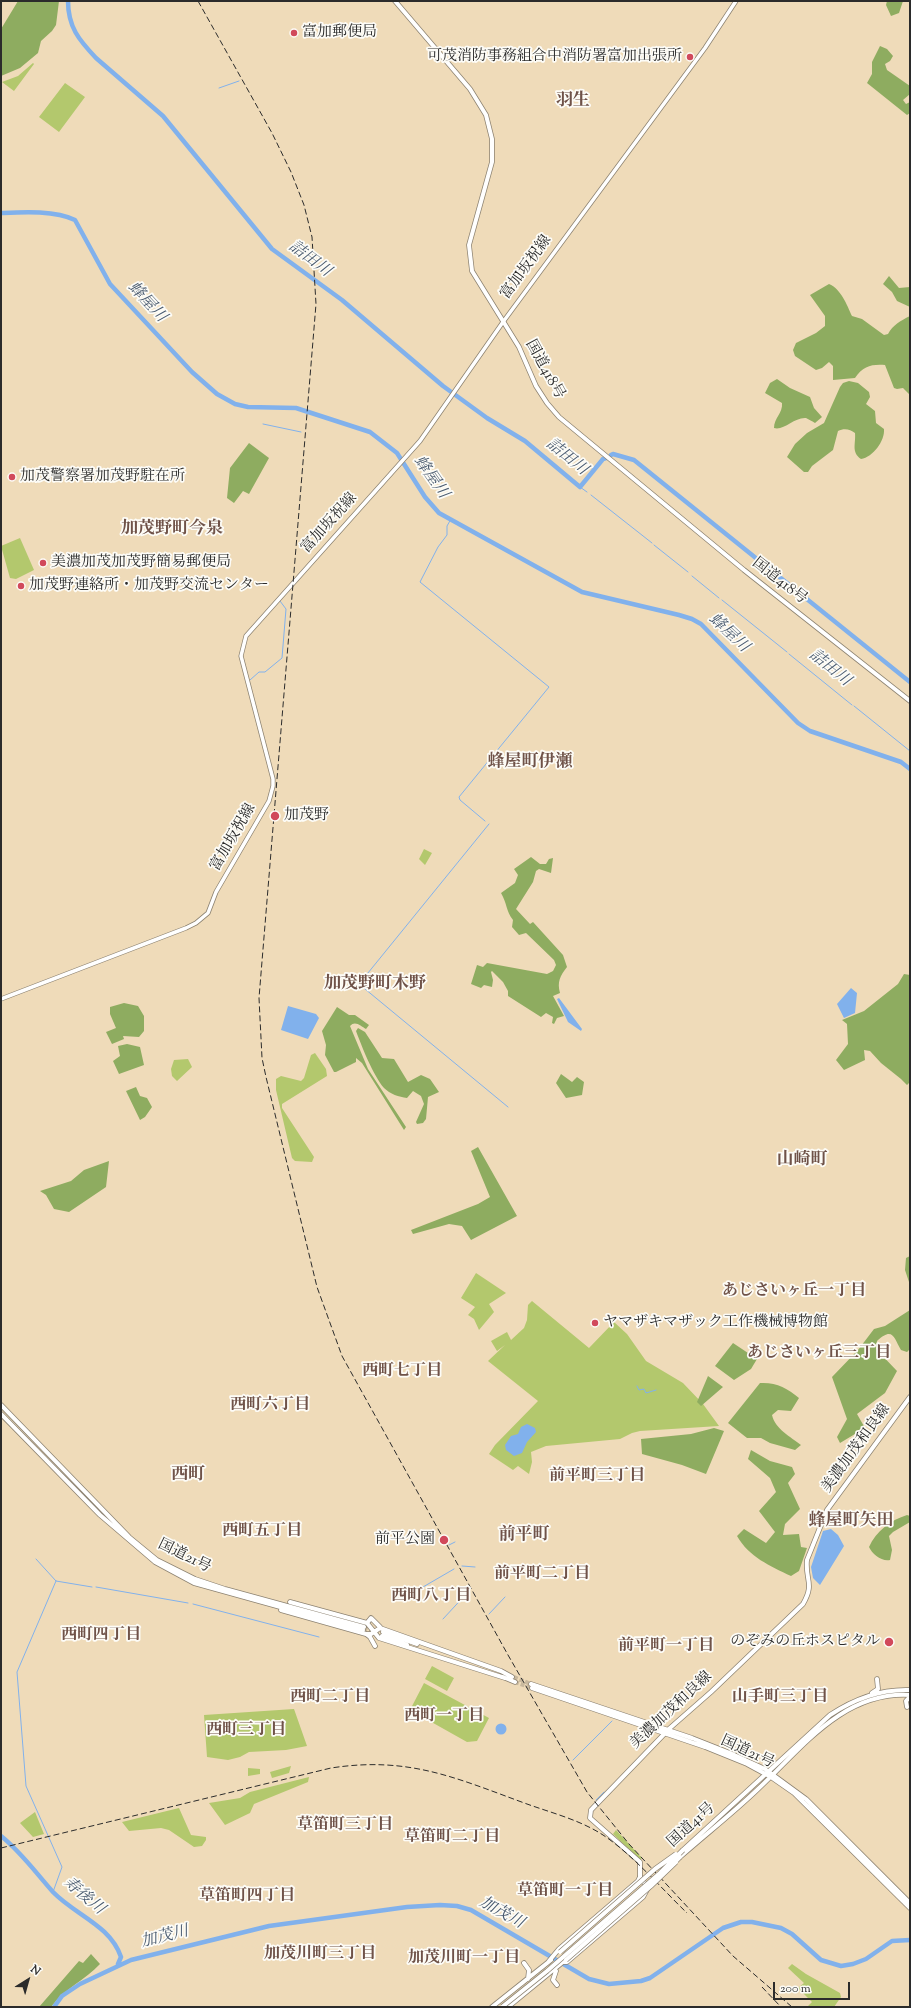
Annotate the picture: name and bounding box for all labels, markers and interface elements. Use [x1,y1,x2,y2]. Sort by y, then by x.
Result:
place label: 富加郵便局 [302,24,377,42]
marker: 富加郵便局 [289,28,299,38]
place label: 可茂消防事務組合中消防署富加出張所 [427,48,682,66]
marker: 可茂消防事務組合中消防署富加出張所 [685,52,695,62]
district label: 羽生 [556,92,590,112]
street label: 富加坂祝線 [498,232,556,304]
water label: 詰田川 [284,238,334,282]
water label: 蜂屋川 [123,279,169,327]
street label: 国道418号 [520,337,568,403]
water label: 詰田川 [541,435,591,481]
water label: 蜂屋川 [408,453,452,503]
place label: 加茂警察署加茂野駐在所 [20,468,185,486]
marker: 加茂警察署加茂野駐在所 [7,472,17,482]
street label: 富加坂祝線 [298,490,362,558]
district label: 加茂野町今泉 [121,520,223,540]
place label: 美濃加茂加茂野簡易郵便局 [51,554,231,572]
street label: 国道418号 [748,555,810,609]
marker: 美濃加茂加茂野簡易郵便局 [38,558,48,568]
place label: 加茂野連絡所・加茂野交流センター [29,577,269,595]
marker: 加茂野連絡所・加茂野交流センター [16,581,26,591]
water label: 蜂屋川 [704,611,752,657]
water label: 詰田川 [804,646,854,692]
district label: 蜂屋町伊瀬 [488,753,572,773]
street label: 富加坂祝線 [207,801,261,875]
place label: 加茂野 [284,807,329,825]
marker: 加茂野 [269,810,281,822]
district label: 加茂野町木野 [324,975,426,995]
district label: 山崎町 [777,1151,827,1171]
district label: あじさいヶ丘一丁目 [722,1282,866,1302]
place label: ヤマザキマザック工作機械博物館 [603,1314,828,1332]
marker: ヤマザキマザック工作機械博物館 [590,1318,600,1328]
district label: あじさいヶ丘三丁目 [747,1344,891,1364]
district label: 西町七丁目 [362,1362,442,1382]
district label: 西町六丁目 [230,1396,310,1416]
street label: 美濃加茂和良線 [819,1401,895,1497]
district label: 西町 [171,1466,205,1486]
district label: 前平町三丁目 [549,1467,645,1487]
district label: 蜂屋町矢田 [809,1512,893,1532]
district label: 西町五丁目 [222,1522,302,1542]
district label: 前平町 [499,1526,549,1546]
place label: 前平公園 [375,1531,435,1549]
marker: 前平公園 [438,1534,450,1546]
street label: 国道21号 [154,1536,214,1578]
district label: 前平町二丁目 [494,1565,590,1585]
district label: 西町八丁目 [391,1587,471,1607]
district label: 西町四丁目 [61,1626,141,1646]
place label: のぞみの丘ホスピタル [730,1633,880,1651]
marker: のぞみの丘ホスピタル [883,1636,895,1648]
district label: 前平町一丁目 [618,1637,714,1657]
street label: 美濃加茂和良線 [627,1669,717,1753]
district label: 西町二丁目 [290,1688,370,1708]
district label: 山手町三丁目 [732,1688,828,1708]
district label: 西町一丁目 [404,1707,484,1727]
district label: 西町三丁目 [206,1721,286,1741]
street label: 国道21号 [717,1733,777,1773]
street label: 国道41号 [665,1800,719,1852]
district label: 草笛町三丁目 [297,1816,393,1836]
district label: 草笛町二丁目 [404,1828,500,1848]
water label: 寿後川 [58,1874,108,1920]
district label: 草笛町一丁目 [517,1882,613,1902]
district label: 草笛町四丁目 [199,1887,295,1907]
water label: 加茂川 [475,1894,527,1934]
water label: 加茂川 [139,1923,191,1953]
district label: 加茂川町三丁目 [264,1945,376,1965]
district label: 加茂川町一丁目 [408,1949,520,1969]
north arrow [8,1960,48,2000]
text: N [27,1961,44,1979]
scale bar [775,1974,852,2000]
text: 200 m [780,1980,811,1998]

